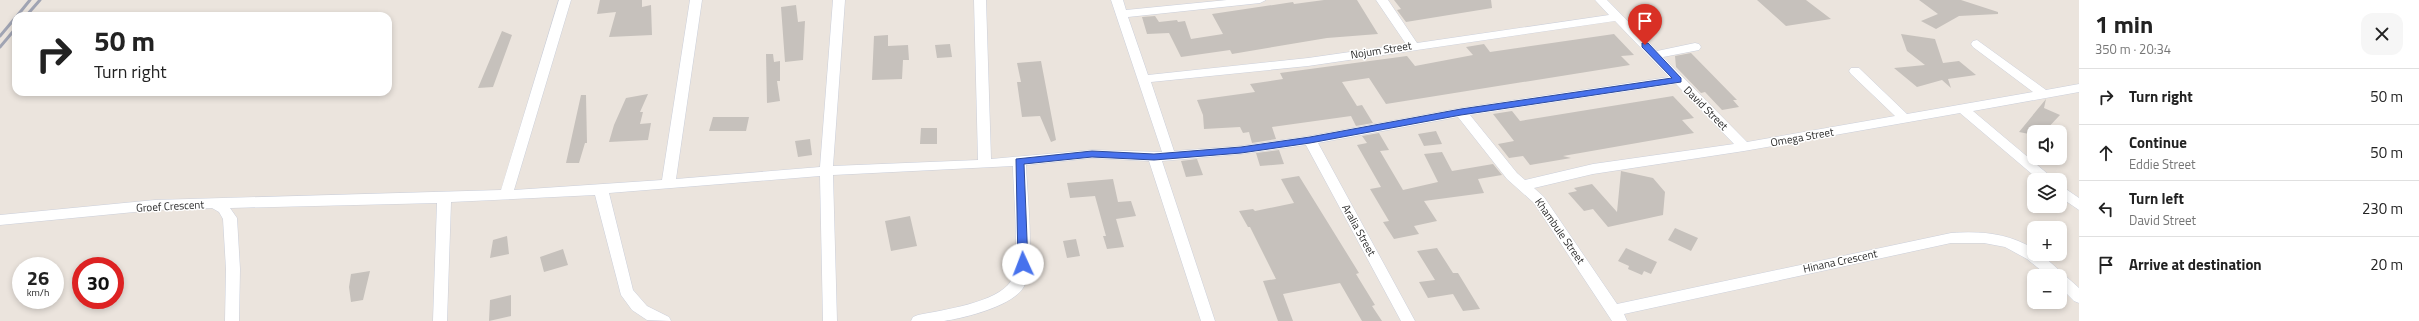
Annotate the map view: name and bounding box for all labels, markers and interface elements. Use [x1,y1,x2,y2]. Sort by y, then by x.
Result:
pin [1628,4,1662,45]
text: 1 min [2095,6,2153,42]
icon: arrive [1634,10,1656,32]
button: close [2361,13,2403,55]
text: 50 m [94,19,155,62]
icon: right [28,28,80,80]
street label: Nojum Street [1349,37,1413,63]
text: 350 m · 20:34 [2095,39,2171,59]
text: Turn right [94,58,167,85]
street label: David Street [1680,82,1732,134]
text: Turn right [2129,85,2193,108]
text: 50 m [2370,85,2403,108]
icon: right [2095,86,2117,108]
street label: Omega Street [1769,124,1835,150]
map controls [2027,125,2067,309]
button: sound [2027,125,2067,165]
text: Continue [2129,131,2187,154]
text: 50 m [2370,141,2403,164]
icon: ahead [2095,142,2117,164]
text: Eddie Street [2129,154,2196,174]
button: layers [2027,173,2067,213]
text: Turn left [2129,187,2184,210]
street label: Khambule Street [1531,195,1589,267]
street label: Groef Crescent [136,196,205,216]
text: 230 m [2362,197,2403,220]
icon: left [2095,198,2117,220]
street label: Aralia Street [1338,201,1380,259]
text: David Street [2129,210,2196,230]
button: + [2027,221,2067,261]
position arrow [1002,243,1044,285]
street label: Hinana Crescent [1801,245,1879,277]
text: Arrive at destination [2129,253,2262,276]
text: 20 m [2370,253,2403,276]
icon: arrive [2095,254,2117,276]
speed limit sign: 30 [72,257,124,309]
text: 26 [27,262,49,293]
button: − [2027,269,2067,309]
text: km/h [27,285,49,300]

